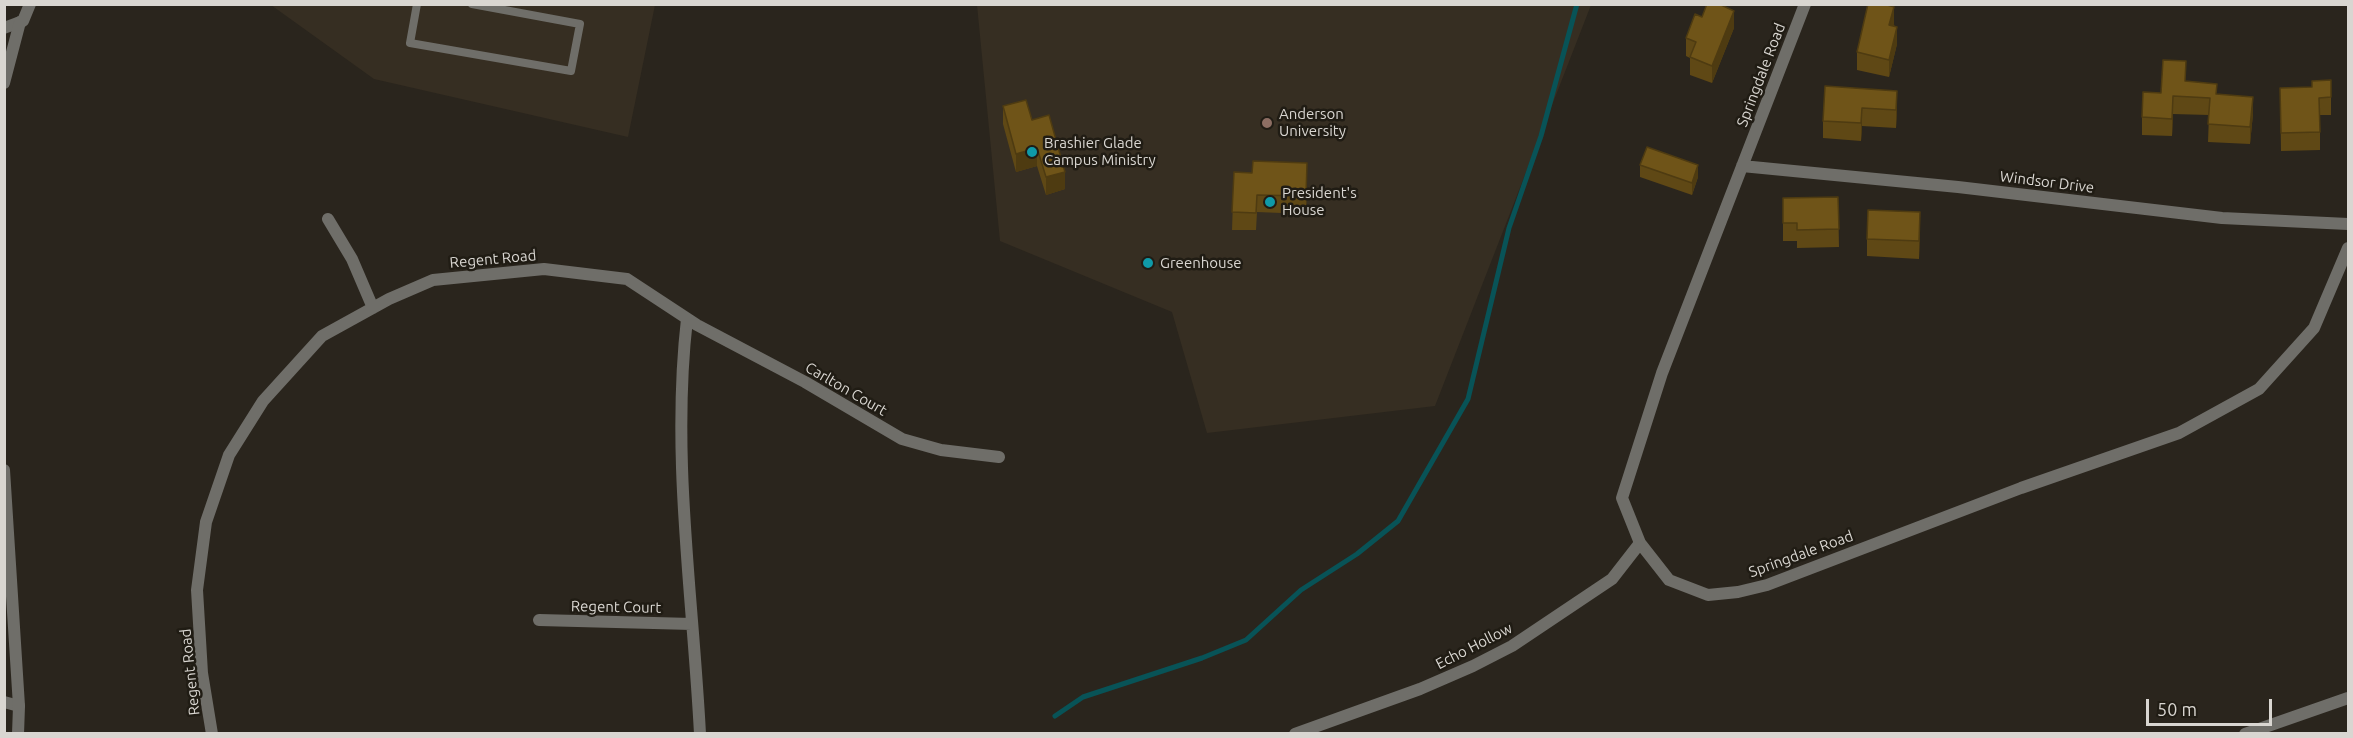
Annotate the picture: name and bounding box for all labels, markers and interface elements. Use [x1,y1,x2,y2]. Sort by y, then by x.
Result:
street label: Springdale Road [1733,20,1789,130]
place label: Anderson University [1279,105,1346,140]
marker: Anderson University [1260,116,1274,130]
place label: Brashier Glade Campus Ministry [1044,134,1156,169]
marker: Brashier Glade Campus Ministry [1025,145,1039,159]
street label: Windsor Drive [1999,167,2095,197]
place label: President's House [1282,184,1357,219]
marker: President's House [1263,195,1277,209]
street label: Regent Road [449,246,537,272]
place label: Greenhouse [1160,254,1241,272]
marker: Greenhouse [1141,256,1155,270]
street label: Carlton Court [802,358,890,420]
street label: Springdale Road [1746,527,1856,581]
street label: Regent Court [571,597,661,617]
street label: Echo Hollow [1433,619,1515,673]
street label: Regent Road [177,628,203,716]
scale bar [2149,687,2275,725]
text: 50 m [2157,699,2197,719]

